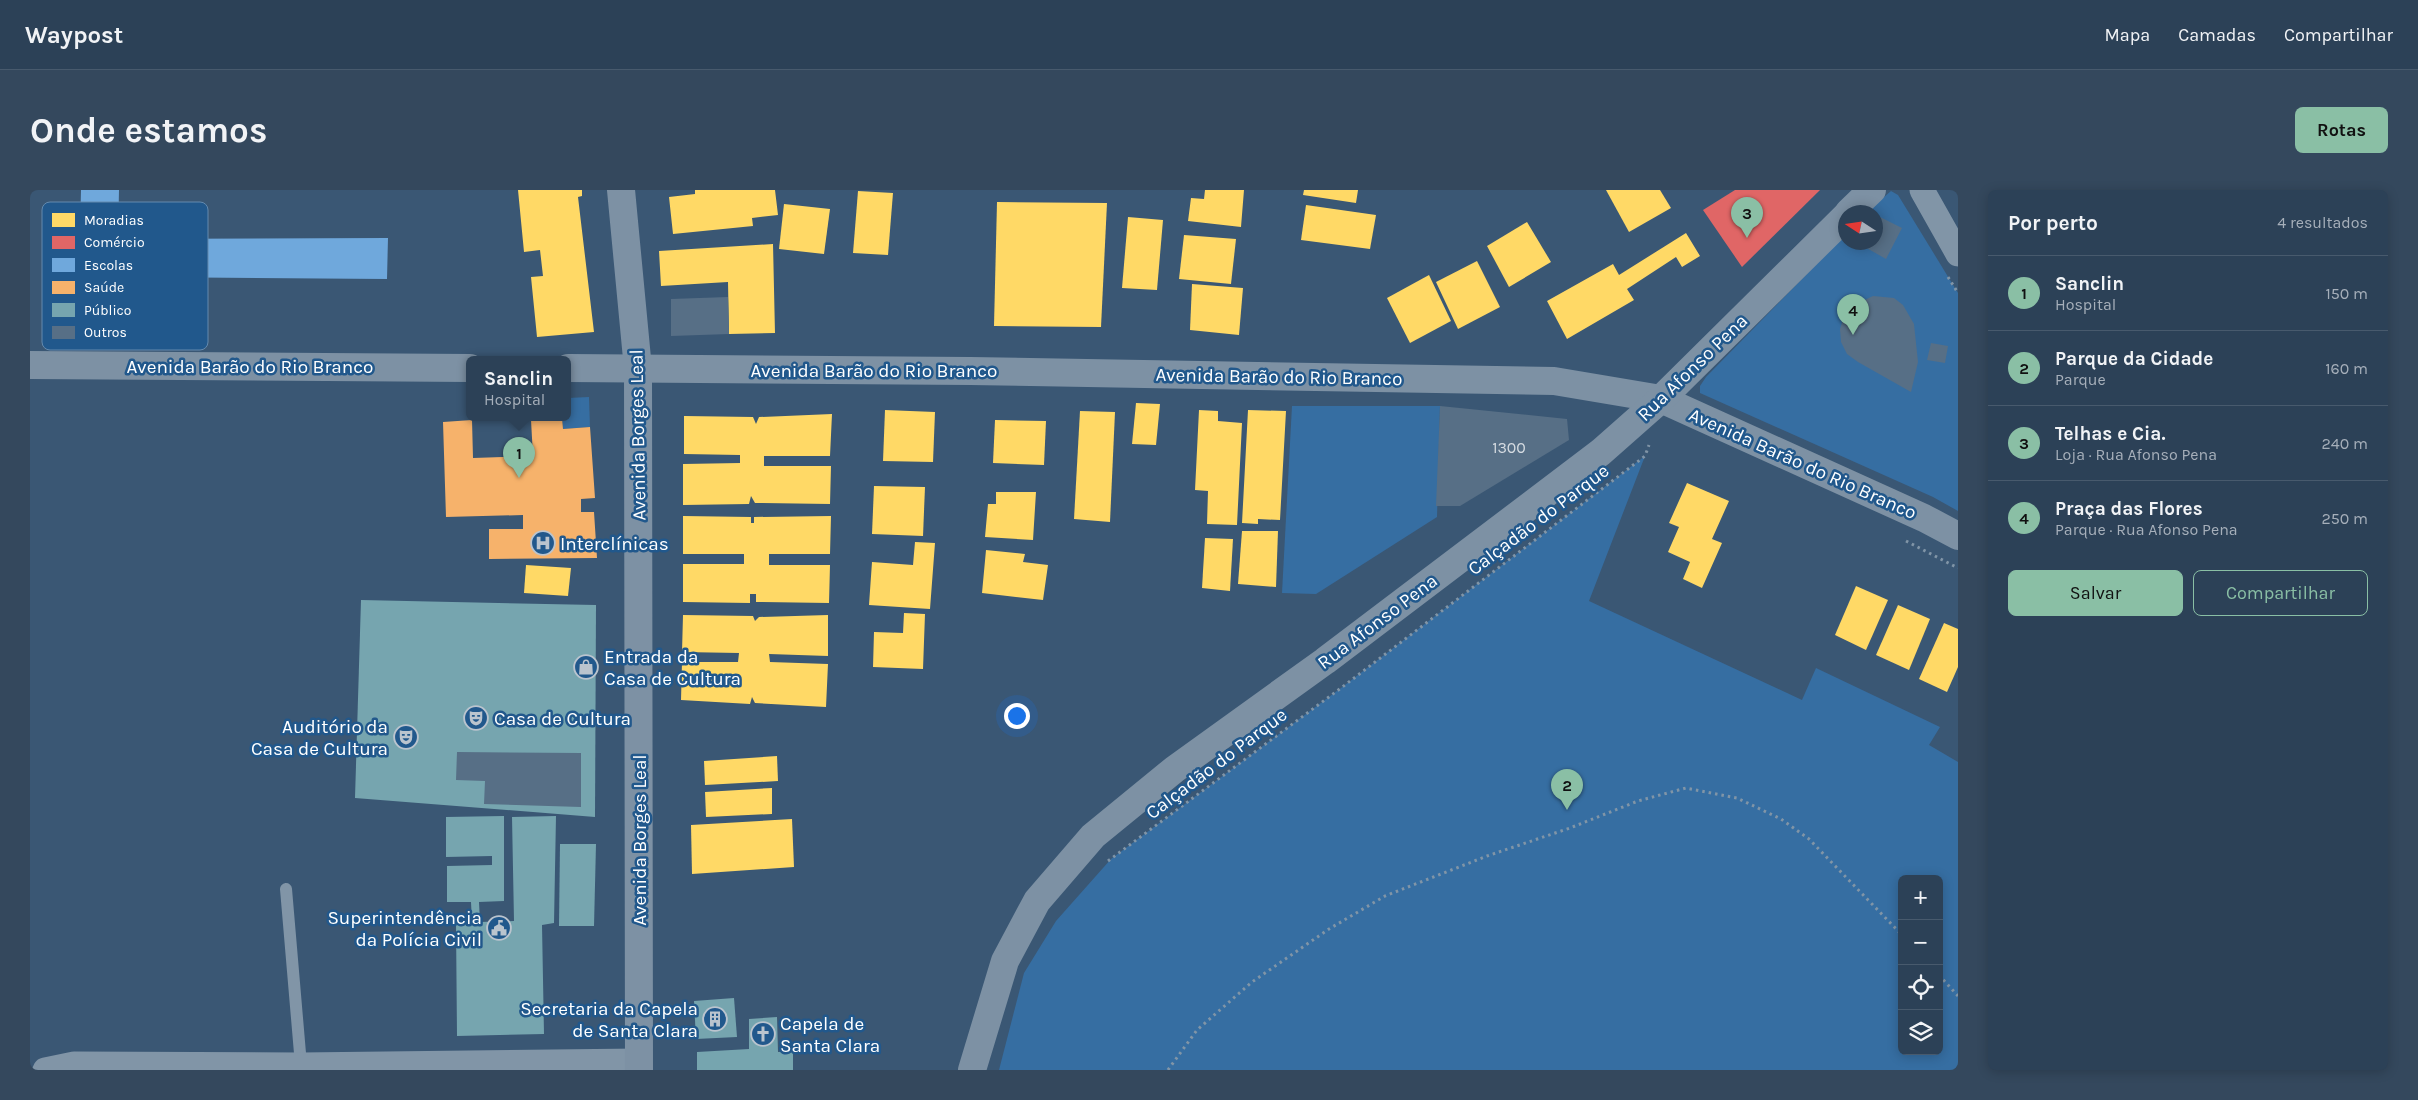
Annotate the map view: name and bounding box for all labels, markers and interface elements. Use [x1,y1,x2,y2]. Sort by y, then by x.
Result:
text: Waypost [25,21,123,49]
text: Mapa [2105,24,2150,46]
text: Camadas [2178,24,2256,46]
text: Compartilhar [2284,24,2393,46]
button: Rotas [2295,107,2388,153]
text: Onde estamos [30,110,267,151]
pin: 3 [1731,197,1763,238]
legend [42,202,208,350]
north arrow [1838,205,1883,250]
text: Por perto [2008,211,2098,235]
text: Moradias [84,212,144,229]
text: 4 resultados [2277,213,2368,232]
text: Comércio [84,234,145,251]
text: Escolas [84,257,133,274]
text: Sanclin [2055,273,2124,295]
text: Saúde [84,279,124,296]
text: 1 [2021,284,2027,303]
text: 150 m [2325,284,2368,303]
pin: 4 [1837,294,1869,335]
text: Hospital [2055,295,2116,314]
text: Público [84,302,132,319]
street label: Rua Afonso Pena [1633,310,1752,426]
text: Outros [84,324,127,341]
text: Parque da Cidade [2055,348,2213,370]
street label: Avenida Borges Leal [626,349,650,521]
street label: Avenida Barão do Rio Branco [127,356,373,378]
popup [466,356,571,421]
text: 2 [2019,359,2029,378]
text: 160 m [2325,359,2368,378]
street label: Avenida Barão do Rio Branco [751,360,997,382]
street label: Avenida Barão do Rio Branco [1155,364,1403,390]
text: Sanclin [484,368,553,390]
text: Parque [2055,370,2106,389]
text: Hospital [484,390,545,409]
street label: Avenida Barão do Rio Branco [1685,404,1920,524]
text: Telhas e Cia. [2055,423,2166,445]
text: 3 [2019,434,2029,453]
text: 240 m [2322,434,2368,453]
pin: 1 [503,437,535,478]
house number: 1300 [1492,438,1526,457]
text: Loja · Rua Afonso Pena [2055,445,2217,464]
street label: Calçadão do Parque [1464,460,1613,580]
text: Praça das Flores [2055,498,2203,520]
text: 4 [2019,509,2029,528]
text: 250 m [2321,509,2368,528]
text: Parque · Rua Afonso Pena [2055,520,2238,539]
hospital icon: Interclínicas [530,530,556,556]
place label: Interclínicas [560,533,669,555]
street label: Rua Afonso Pena [1313,570,1442,674]
button: Salvar [2008,570,2183,616]
button: Compartilhar [2193,570,2368,616]
place label: Entrada da Casa de Cultura [604,646,741,690]
shop icon: Entrada da Casa de Cultura [573,654,599,680]
your location [1004,703,1030,729]
street label: Calçadão do Parque [1142,704,1291,824]
theatre icon: Casa de Cultura [463,705,489,731]
place label: Casa de Cultura [494,708,631,730]
place label: Auditório da Casa de Cultura [251,716,388,760]
theatre icon: Auditório da Casa de Cultura [393,724,419,750]
street label: Avenida Borges Leal [629,754,651,926]
pin: 2 [1551,769,1583,810]
map controls [1898,875,1943,1055]
button: + [1898,875,1943,920]
place label: Superintendência da Polícia Civil [327,907,482,951]
public building icon: Superintendência da Polícia Civil [486,915,512,941]
button: − [1898,920,1943,965]
button: locate [1898,965,1943,1010]
place label: Secretaria da Capela de Santa Clara [520,998,698,1042]
building icon: Secretaria da Capela de Santa Clara [702,1006,728,1032]
button: layers [1898,1010,1943,1055]
place label: Capela de Santa Clara [780,1013,880,1057]
church icon: Capela de Santa Clara [750,1021,776,1047]

